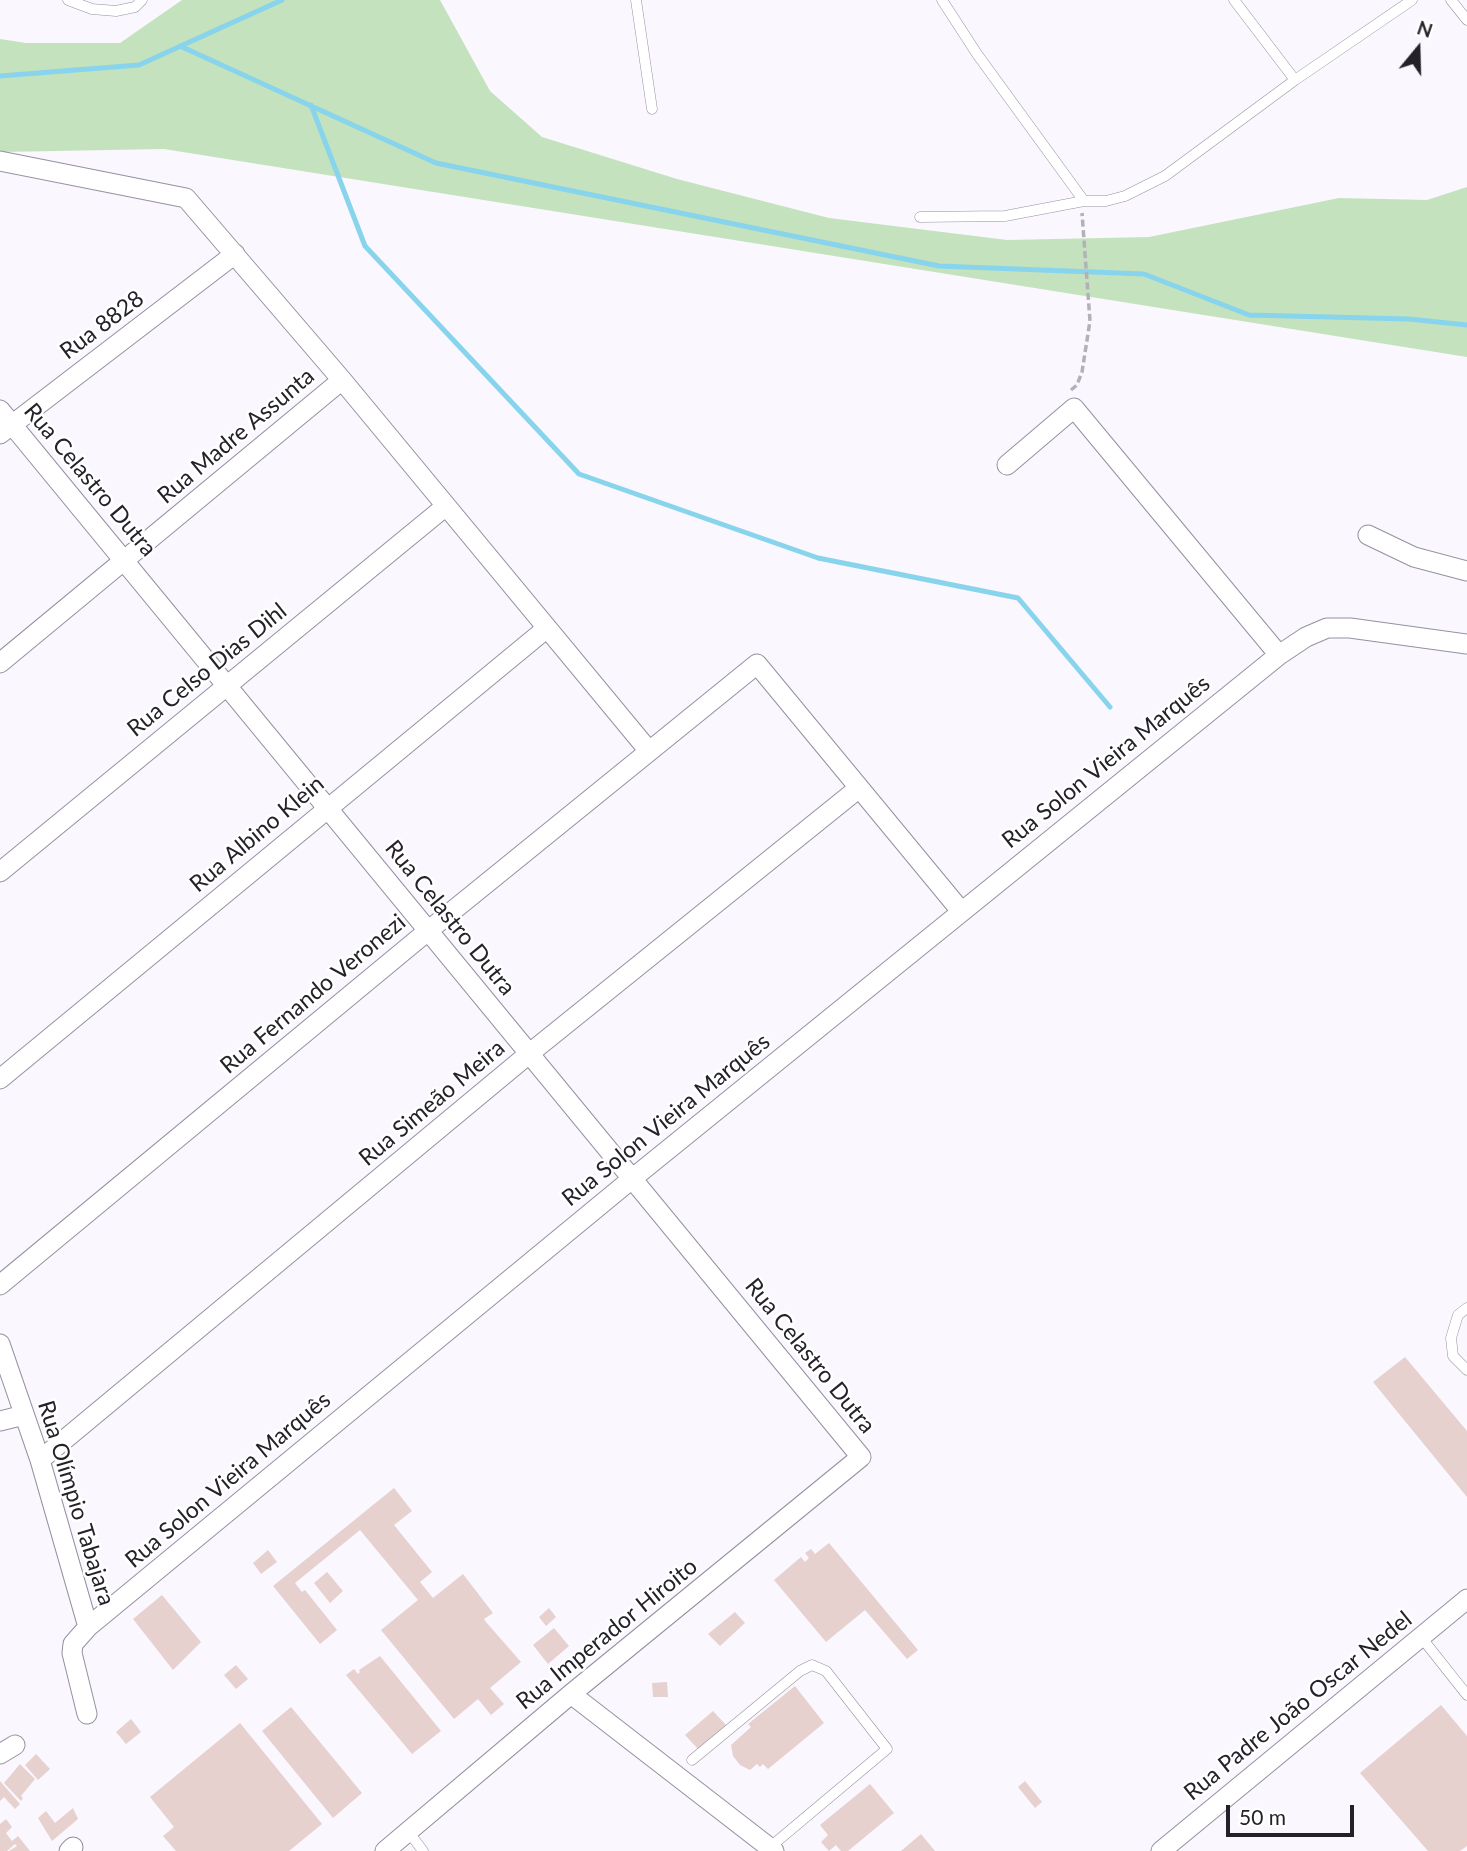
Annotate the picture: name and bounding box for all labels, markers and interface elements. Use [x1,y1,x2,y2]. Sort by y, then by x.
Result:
north arrow [1383,14,1453,84]
text: N [1414,15,1436,42]
street label: Rua 8828 [55,285,149,365]
street label: Rua Madre Assunta [152,362,320,510]
street label: Rua Celastro Dutra [18,398,162,562]
street label: Rua Celso Dias Dihl [122,597,292,743]
street label: Rua Solon Vieira Marquês [997,670,1215,854]
street label: Rua Albino Klein [184,770,330,898]
street label: Rua Celastro Dutra [379,835,521,1001]
street label: Rua Fernando Veronezi [215,908,411,1080]
street label: Rua Solon Vieira Marquês [557,1028,775,1212]
street label: Rua Simeão Meira [354,1034,510,1172]
street label: Rua Celastro Dutra [739,1273,881,1439]
street label: Rua Solon Vieira Marquês [120,1386,336,1574]
street label: Rua Olímpio Tabajara [32,1397,120,1609]
street label: Rua Imperador Hiroito [511,1553,703,1715]
street label: Rua Padre João Oscar Nedel [1179,1606,1417,1806]
scale bar [1229,1792,1357,1836]
text: 50 m [1239,1804,1286,1829]

